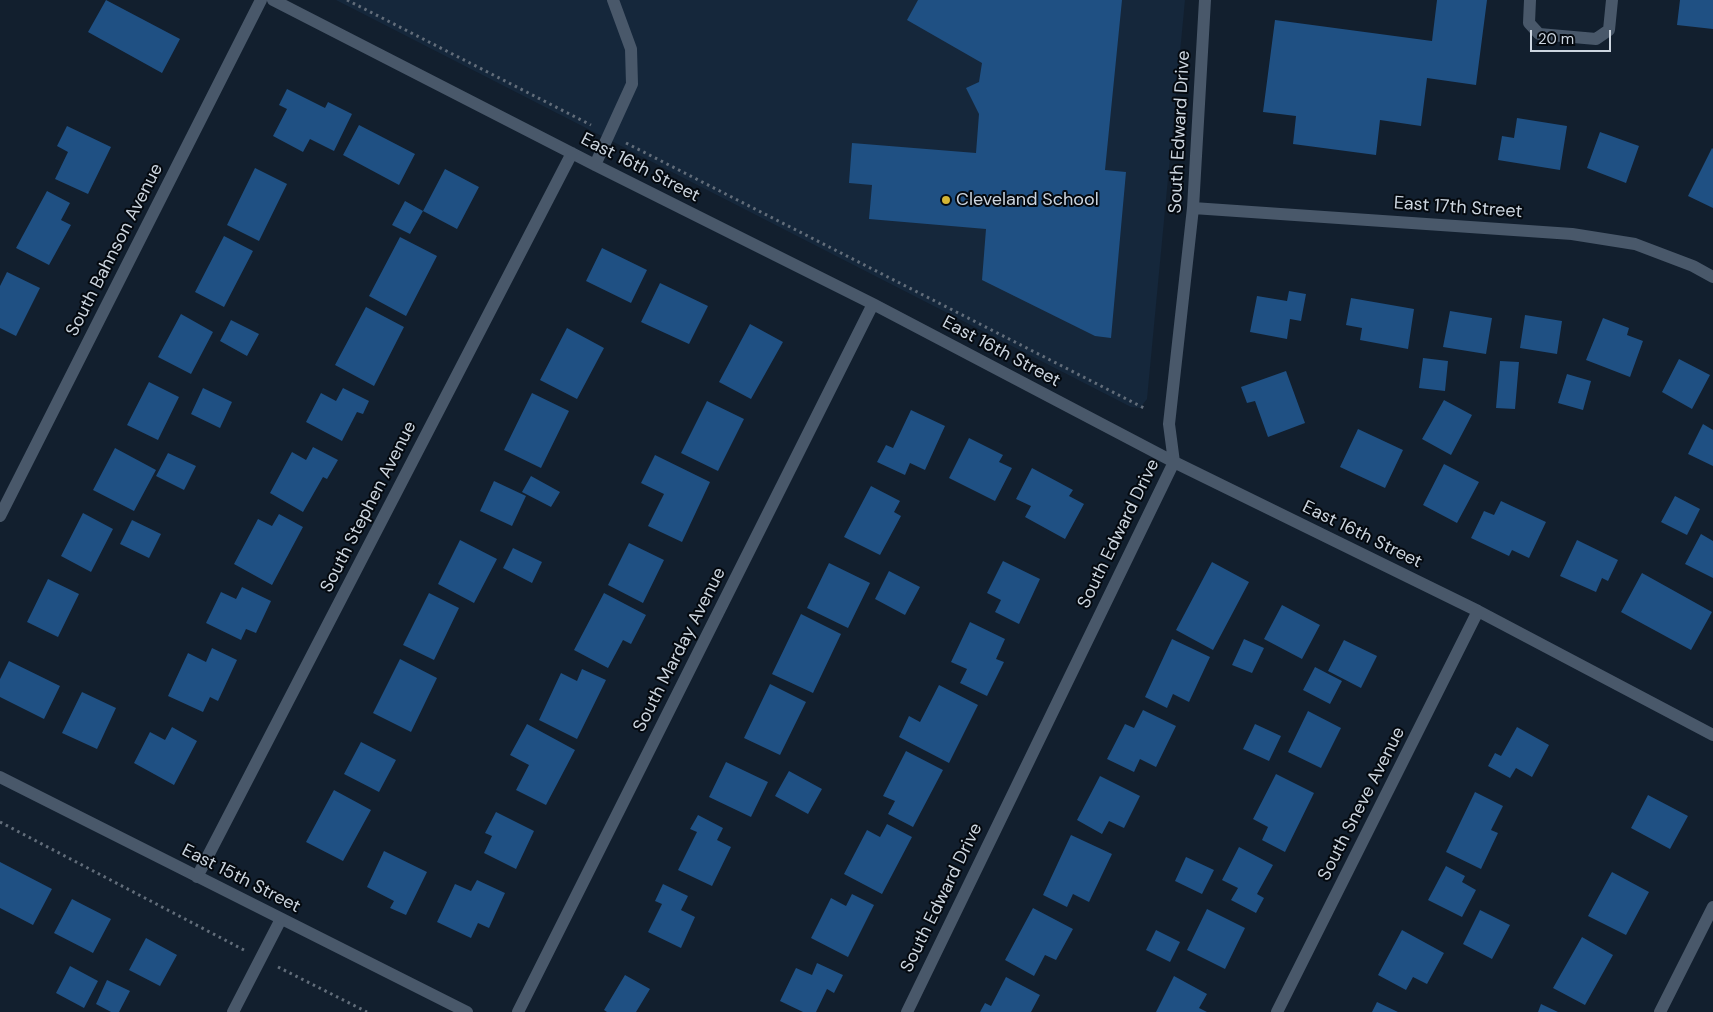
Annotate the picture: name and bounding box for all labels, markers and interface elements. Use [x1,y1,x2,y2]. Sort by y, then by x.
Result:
scale bar [1533,20,1614,52]
text: 20 m [1538,29,1574,49]
street label: South Edward Drive [1165,50,1195,214]
street label: East 16th Street [577,129,703,207]
street label: South Bahnson Avenue [62,160,168,340]
place label: Cleveland School [956,189,1099,211]
street label: East 17th Street [1393,193,1523,223]
marker: Cleveland School [940,194,952,206]
street label: East 16th Street [938,312,1064,392]
street label: South Stephen Avenue [316,418,422,596]
street label: South Edward Drive [1074,456,1164,612]
street label: East 16th Street [1299,497,1425,573]
street label: South Marday Avenue [629,564,731,736]
street label: South Sneve Avenue [1314,724,1410,884]
street label: South Edward Drive [897,820,987,976]
street label: East 15th Street [178,840,304,918]

